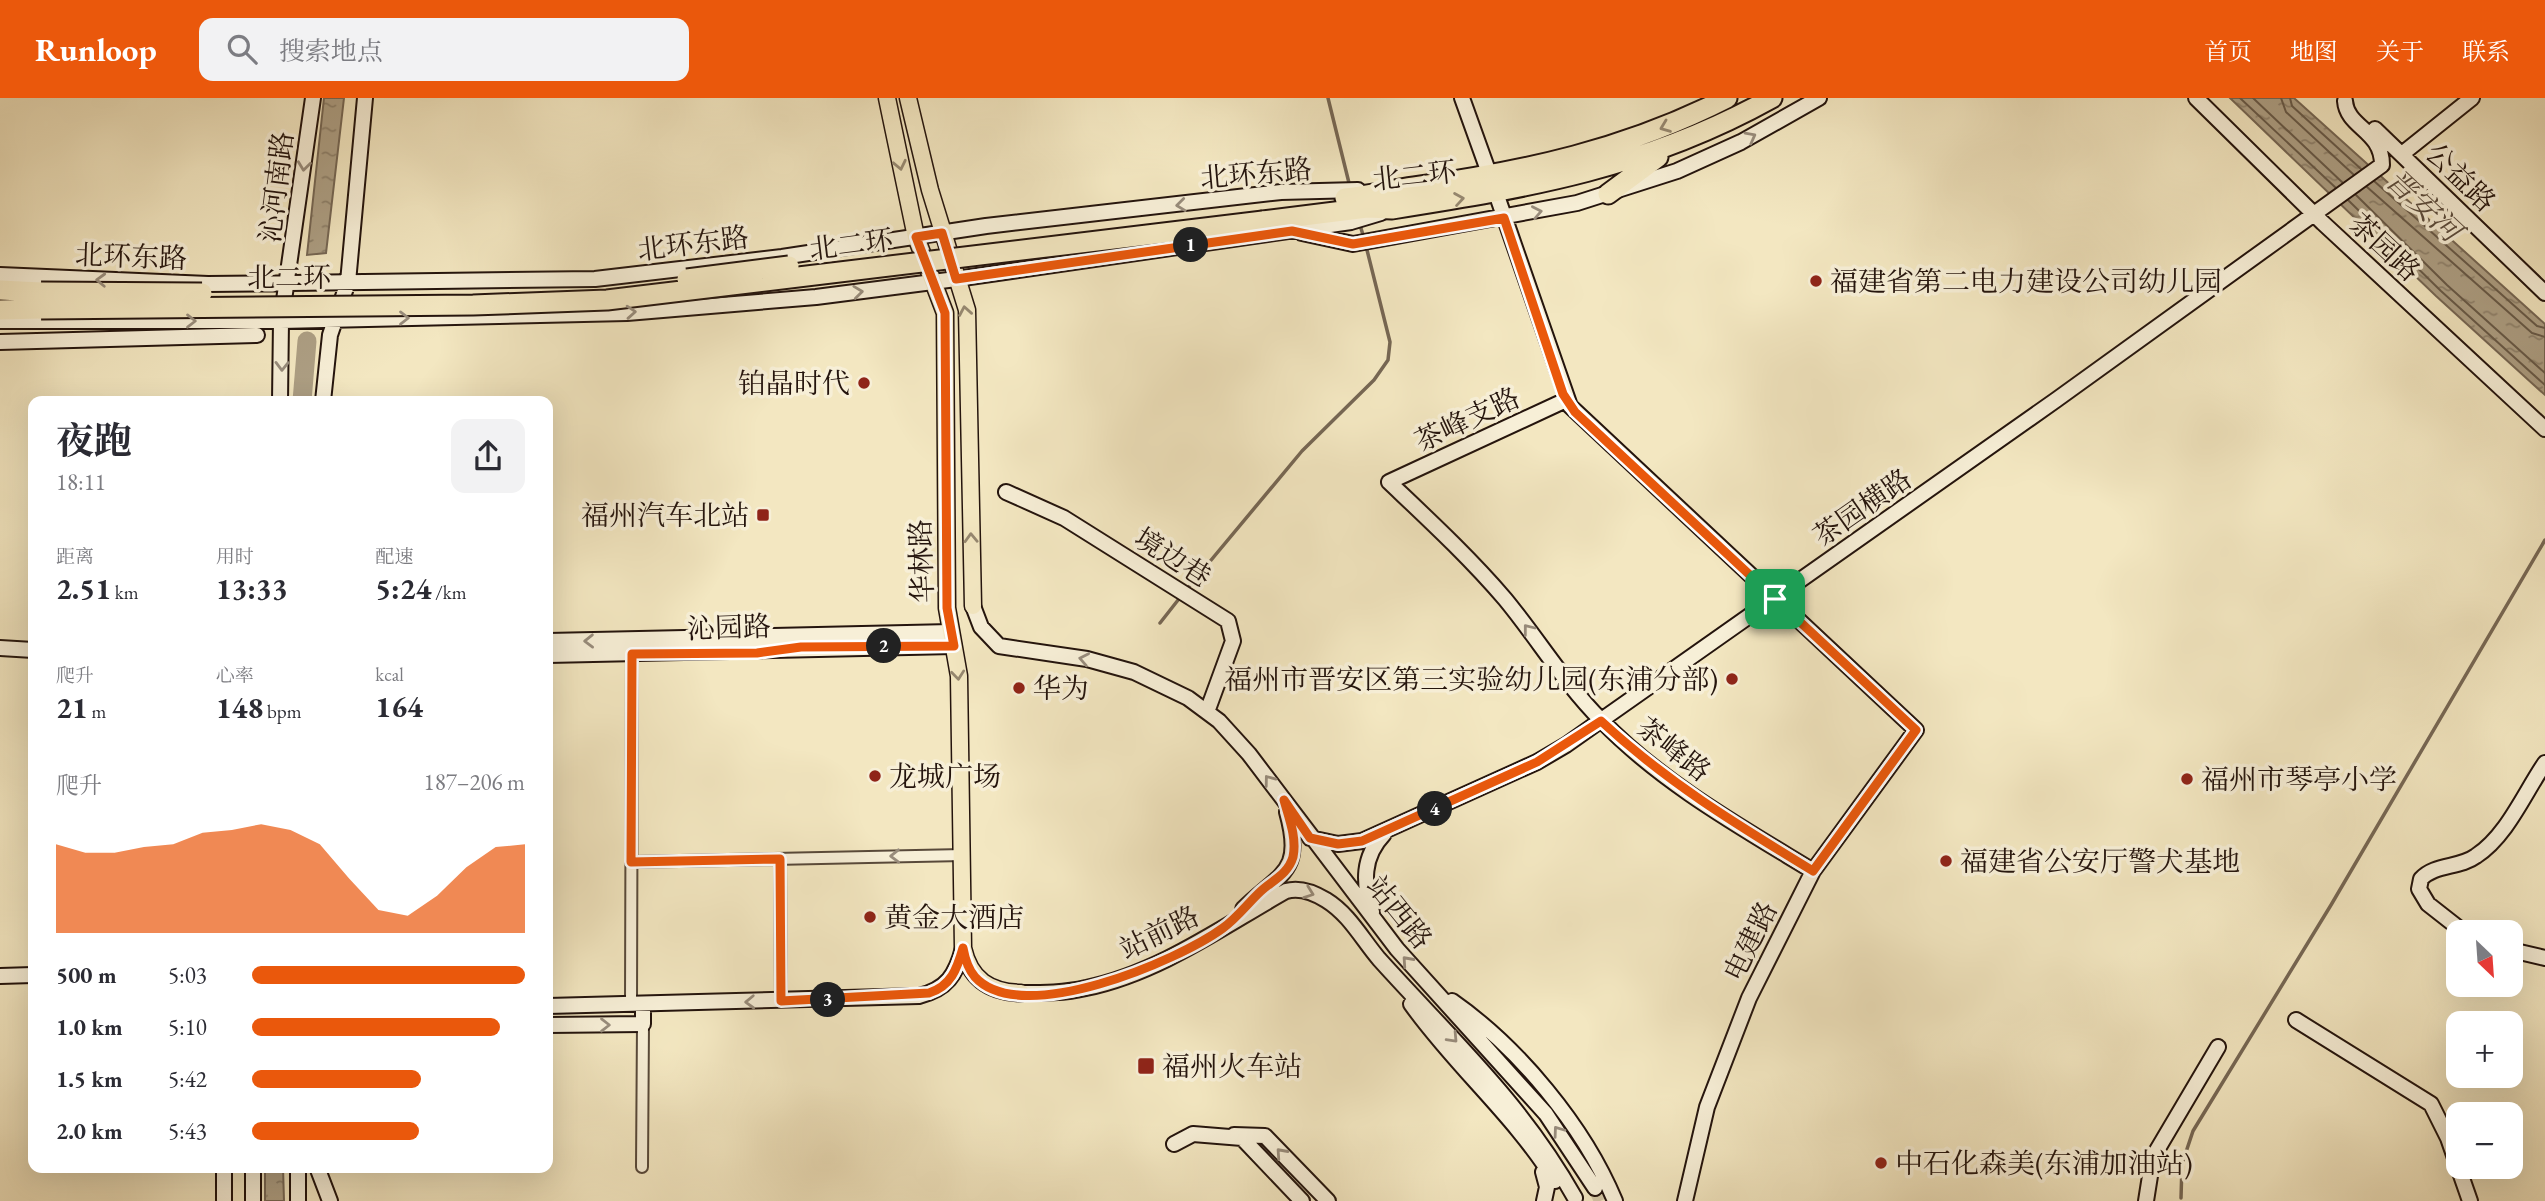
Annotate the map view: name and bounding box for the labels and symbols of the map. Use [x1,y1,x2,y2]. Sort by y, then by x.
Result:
one-way arrow [1660,118,1672,132]
street label: 沁河南路 [251,129,301,245]
one-way arrow [1744,131,1756,145]
street label: 公益路 [2418,135,2504,219]
street label: 北环东路 [1199,150,1313,196]
street label: 北二环 [1370,153,1458,197]
one-way arrow [892,159,907,171]
one-way arrow [296,160,311,172]
water label: 晋安河 [2378,160,2474,253]
one-way arrow [1453,192,1465,207]
one-way arrow [1175,197,1187,212]
one-way arrow [1531,205,1543,220]
street label: 茶园路 [2342,205,2428,289]
street label: 北环东路 [635,218,751,268]
street label: 北二环 [807,221,895,267]
pin: 1 [1174,228,1208,262]
street label: 北环东路 [74,236,188,276]
street label: 北二环 [247,259,331,295]
place label: 福建省第二电力建设公司幼儿园 [1830,263,2222,299]
one-way arrow [95,272,106,287]
marker: 福建省第二电力建设公司幼儿园 [1808,273,1824,289]
one-way arrow [852,284,864,299]
one-way arrow [626,305,637,320]
one-way arrow [958,305,973,317]
one-way arrow [399,310,410,326]
one-way arrow [186,313,196,329]
one-way arrow [274,361,290,372]
place label: 铂晶时代 [738,365,850,401]
marker: 铂晶时代 [856,375,872,391]
street label: 茶峰支路 [1409,379,1525,459]
street label: 茶园横路 [1806,460,1918,554]
place label: 福州汽车北站 [581,497,749,533]
marker: 福州汽车北站 [755,507,771,523]
street label: 华林路 [902,518,940,604]
street label: 境边巷 [1128,519,1218,595]
one-way arrow [963,532,979,543]
pin [1745,569,1805,629]
street label: 沁园路 [686,608,772,646]
one-way arrow [1524,625,1537,637]
pin: 2 [866,628,902,664]
one-way arrow [583,633,594,649]
one-way arrow [1078,653,1090,668]
place label: 福州市晋安区第三实验幼儿园(东浦分部) [1224,661,1718,697]
one-way arrow [951,669,966,681]
place label: 华为 [1033,670,1089,706]
marker: 福州市晋安区第三实验幼儿园(东浦分部) [1724,671,1740,687]
marker: 华为 [1011,680,1027,696]
street label: 茶峰路 [1630,709,1718,789]
place label: 龙城广场 [889,758,1001,794]
place label: 福州市琴亭小学 [2201,761,2397,797]
marker: 龙城广场 [867,768,883,784]
marker: 福州市琴亭小学 [2179,771,2195,787]
one-way arrow [1265,775,1277,788]
pin: 4 [1418,792,1452,826]
place label: 福建省公安厅警犬基地 [1960,843,2240,879]
one-way arrow [889,849,900,864]
marker: 福建省公安厅警犬基地 [1938,853,1954,869]
street label: 站西路 [1360,868,1440,956]
one-way arrow [1303,885,1315,899]
street label: 电建路 [1715,895,1785,987]
street label: 站前路 [1113,897,1205,967]
place label: 黄金大酒店 [884,899,1024,935]
marker: 黄金大酒店 [862,909,878,925]
north arrow [2446,920,2524,998]
one-way arrow [1403,956,1416,969]
pin: 3 [810,982,846,1018]
one-way arrow [744,994,755,1010]
one-way arrow [600,1017,611,1033]
one-way arrow [1445,1030,1457,1043]
place label: 福州火车站 [1162,1048,1302,1084]
marker: 福州火车站 [1136,1056,1156,1076]
one-way arrow [1554,1126,1567,1138]
place label: 中石化森美(东浦加油站) [1895,1145,2193,1181]
one-way arrow [1277,1148,1289,1161]
marker: 中石化森美(东浦加油站) [1873,1155,1889,1171]

